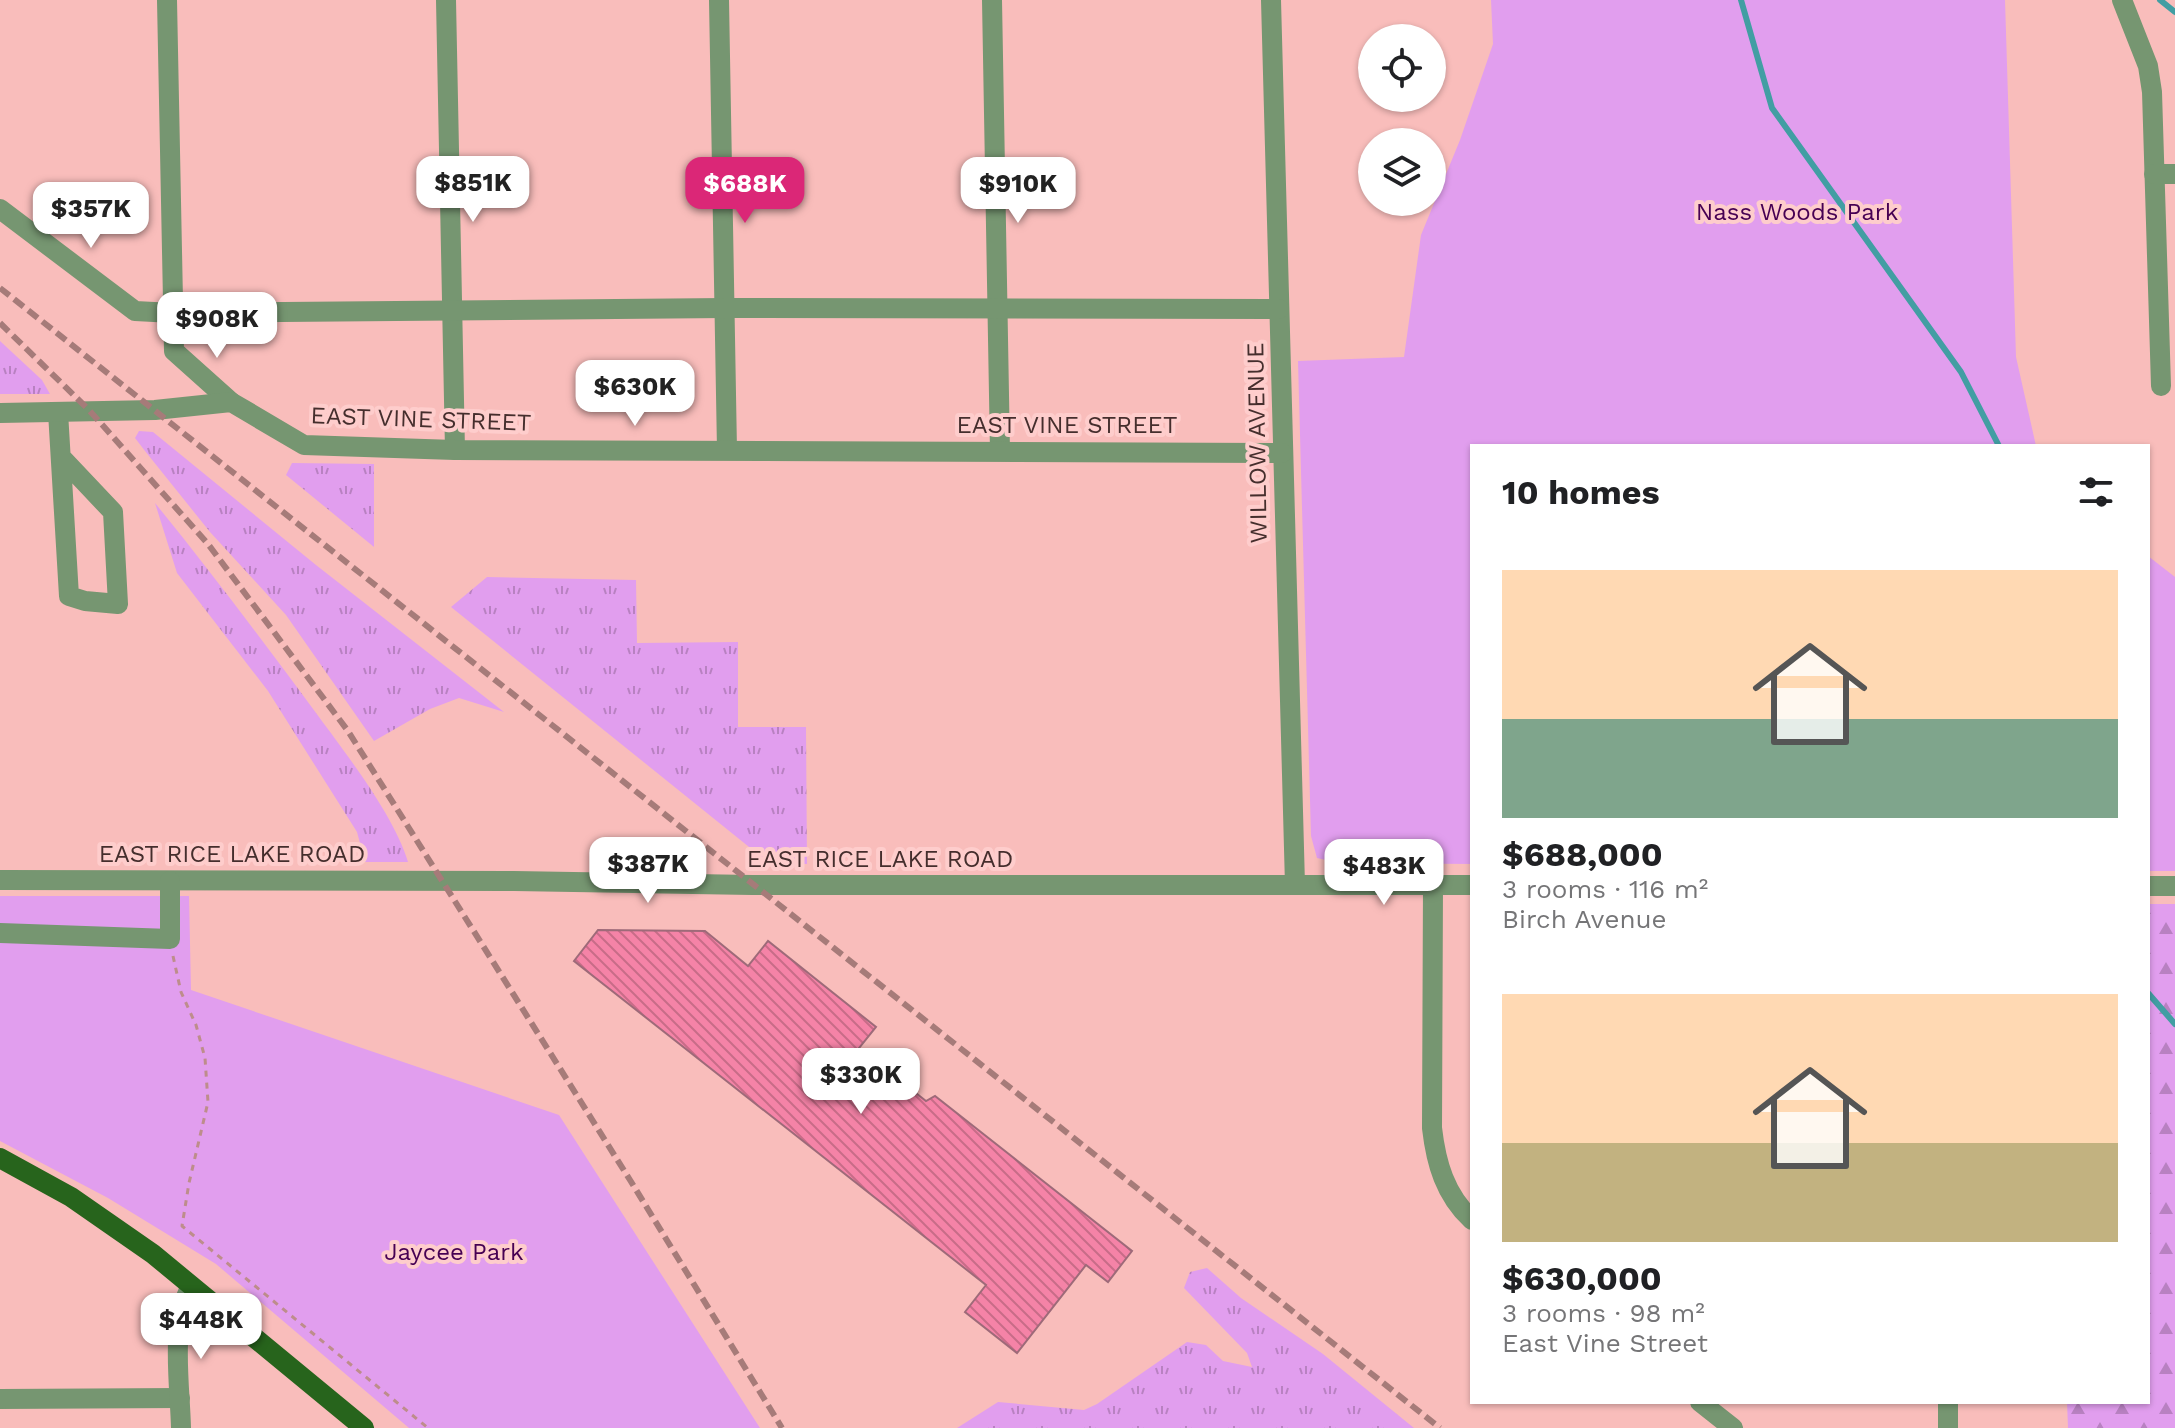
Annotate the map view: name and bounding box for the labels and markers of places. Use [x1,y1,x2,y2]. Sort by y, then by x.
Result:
pin: $851K [417,156,529,224]
pin: $688K [689,157,801,225]
pin: $910K [962,157,1074,225]
pin: $357K [35,182,147,250]
pin: $908K [161,292,273,360]
pin: $630K [579,360,691,428]
pin: $387K [592,837,704,905]
pin: $483K [1328,839,1440,907]
pin: $330K [805,1048,917,1116]
pin: $448K [145,1293,257,1361]

